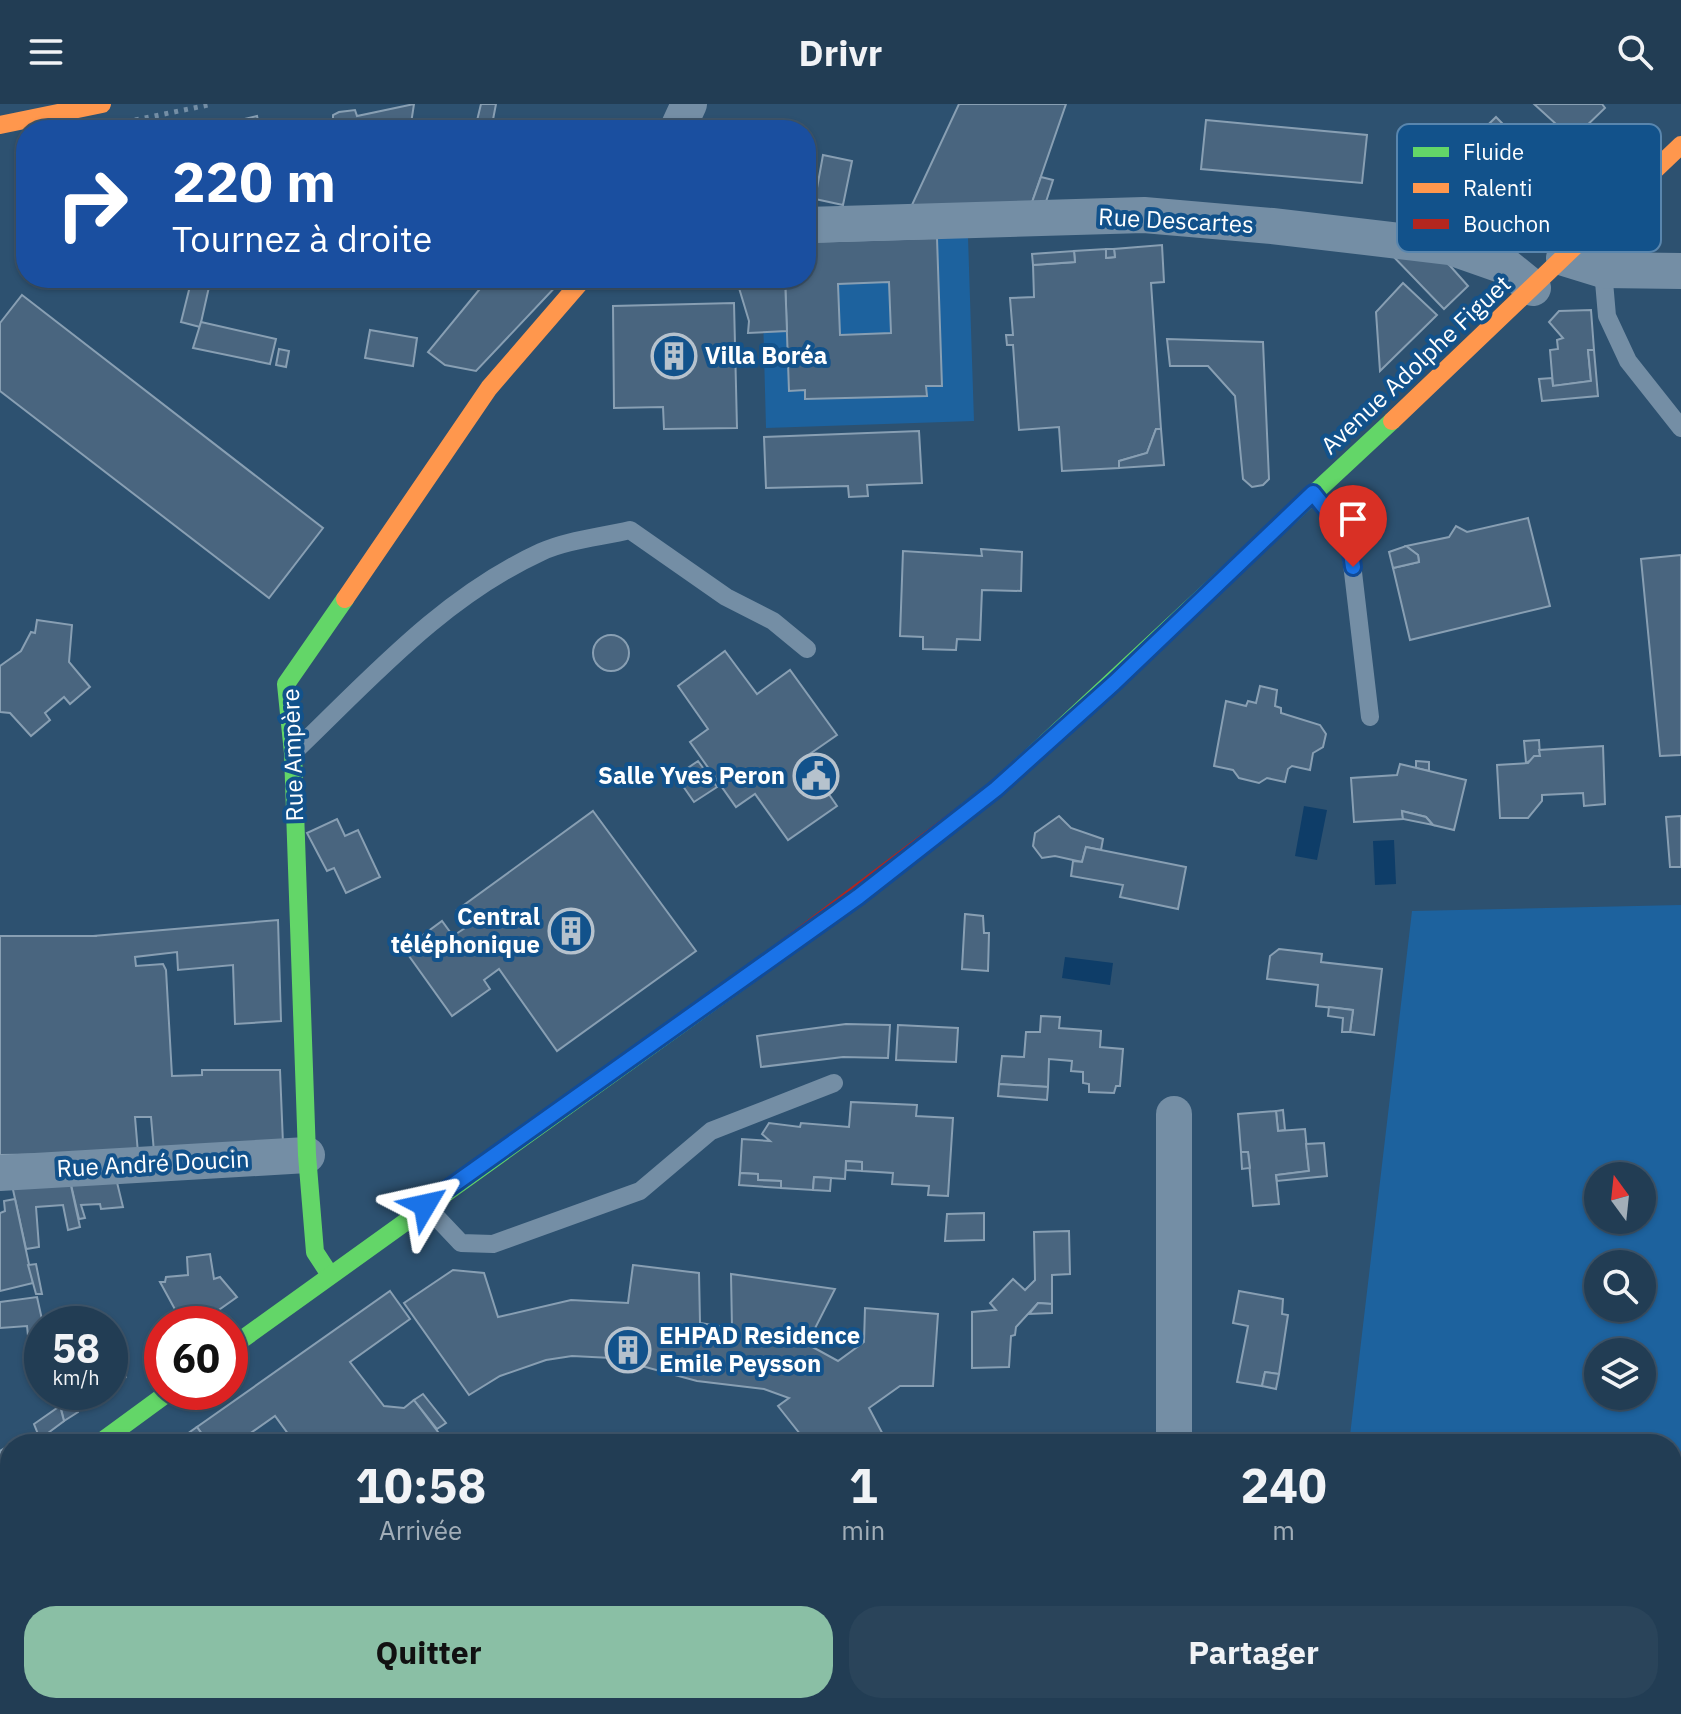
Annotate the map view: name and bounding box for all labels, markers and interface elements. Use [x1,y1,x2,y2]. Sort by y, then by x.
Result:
text: Drivr [799,29,882,76]
icon: menu [24,30,68,74]
icon: search [1613,30,1657,74]
legend [1397,124,1661,252]
text: Fluide [1463,137,1524,166]
text: 220 m [172,145,336,217]
icon: right [40,152,144,256]
text: Ralenti [1463,173,1532,202]
street label: Rue Descartes [1097,200,1255,240]
text: Bouchon [1463,209,1551,238]
text: Tournez à droite [172,215,432,262]
street label: Avenue Adolphe Figuet [1313,268,1517,461]
building icon: Villa Boréa [650,332,698,380]
place label: Villa Boréa [705,339,827,371]
pin [1319,485,1387,567]
icon: arrive [1331,497,1375,541]
street label: Rue Ampère [274,688,310,822]
public building icon: Salle Yves Peron [792,752,840,800]
place label: Salle Yves Peron [598,759,785,791]
place label: Central téléphonique [391,900,540,960]
building icon: Central téléphonique [547,907,595,955]
street label: Rue André Doucin [56,1142,250,1184]
north arrow [1584,1162,1656,1234]
map controls [1584,1162,1656,1410]
position arrow [383,1163,467,1247]
button: search [1584,1250,1656,1322]
speed limit sign: 60 [144,1306,248,1410]
place label: EHPAD Residence Emile Peysson [659,1319,860,1379]
text: 58 [52,1322,100,1374]
building icon: EHPAD Residence Emile Peysson [604,1326,652,1374]
button: layers [1584,1338,1656,1410]
text: km/h [52,1364,100,1391]
text: 10:58 [355,1454,486,1516]
text: 1 [849,1454,878,1516]
text: 240 [1240,1454,1327,1516]
text: Arrivée [379,1513,462,1547]
text: min [841,1513,885,1547]
text: m [1272,1513,1295,1547]
button: Quitter [24,1606,833,1698]
button: Partager [849,1606,1658,1698]

